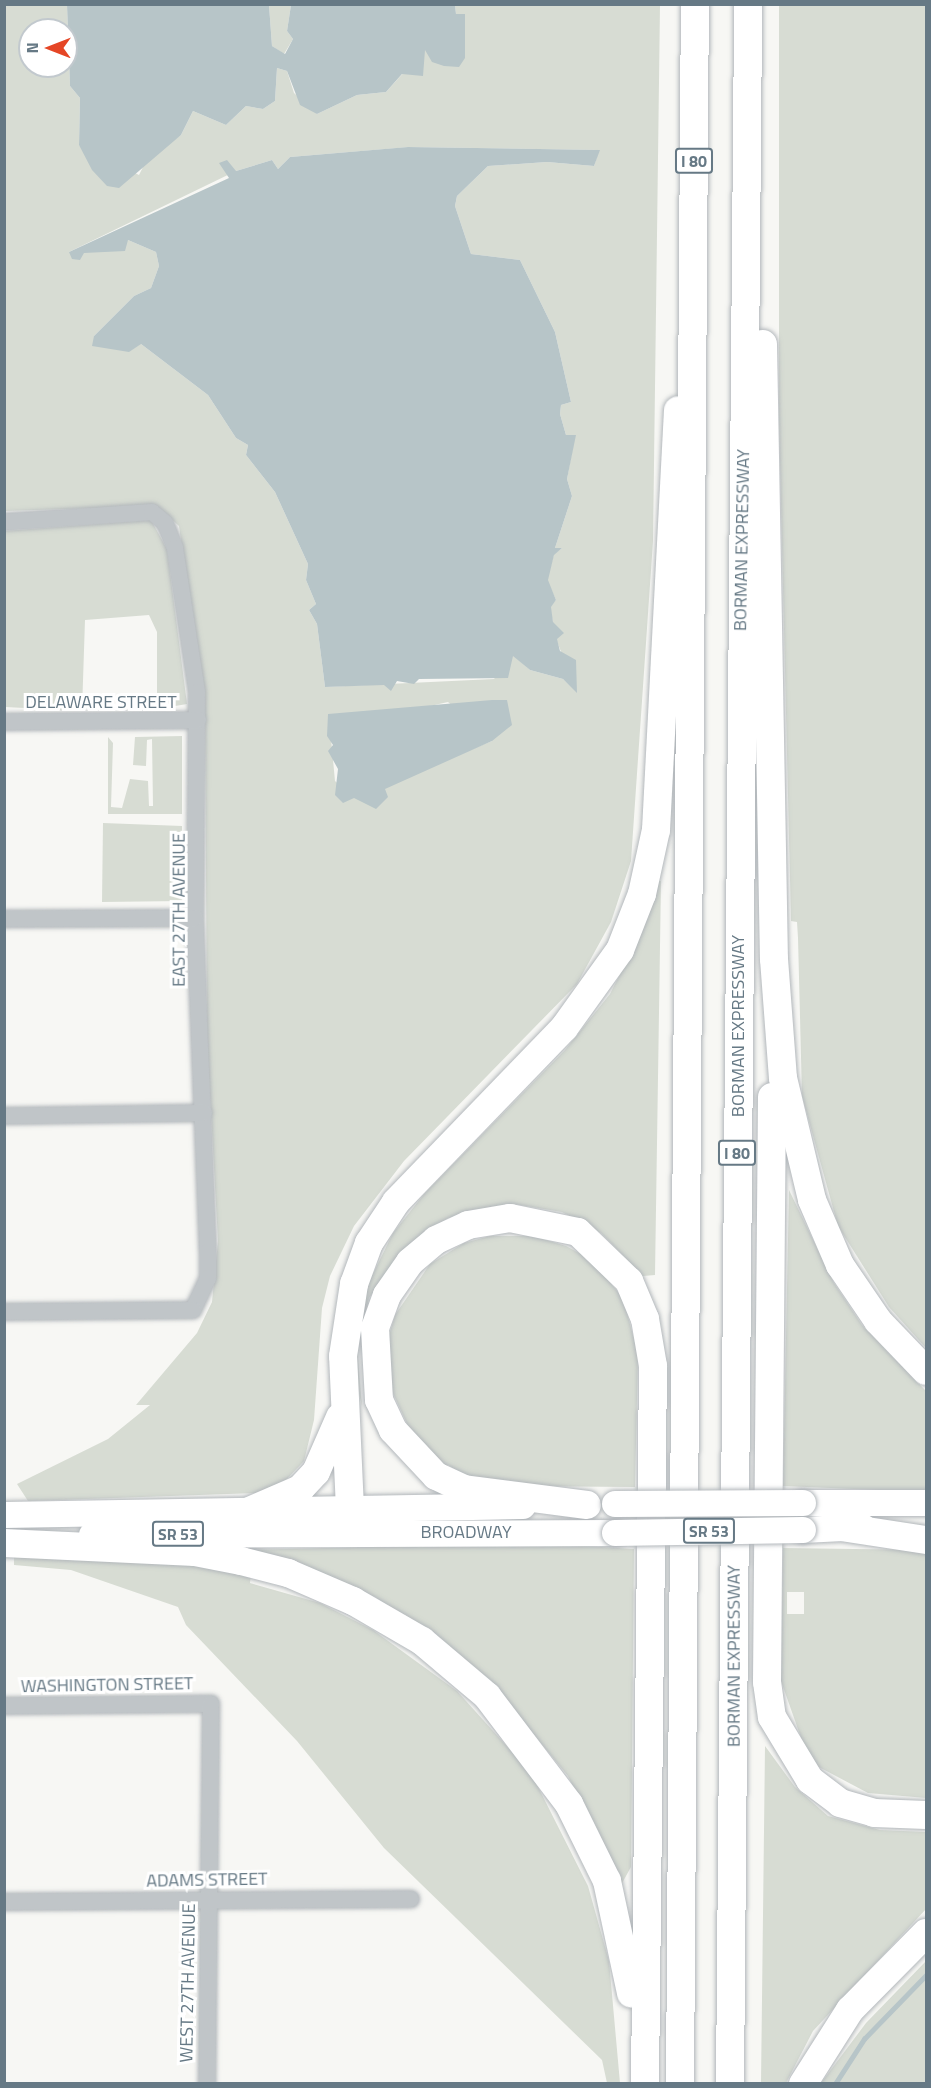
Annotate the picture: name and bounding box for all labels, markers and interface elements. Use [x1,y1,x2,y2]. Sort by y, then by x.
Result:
north arrow [18,18,78,78]
text: N [20,42,44,54]
road number: I 80 [674,148,714,174]
street label: BORMAN EXPRESSWAY [730,449,754,631]
street label: DELAWARE STREET [25,691,177,713]
street label: EAST 27TH AVENUE [168,833,190,987]
street label: BORMAN EXPRESSWAY [727,935,749,1117]
road number: I 80 [718,1140,756,1166]
road number: SR 53 [682,1518,736,1544]
road number: SR 53 [151,1521,205,1547]
street label: BROADWAY [420,1521,512,1543]
street label: BORMAN EXPRESSWAY [723,1565,745,1747]
street label: WASHINGTON STREET [21,1673,193,1697]
street label: ADAMS STREET [146,1868,268,1892]
street label: WEST 27TH AVENUE [176,1903,200,2063]

